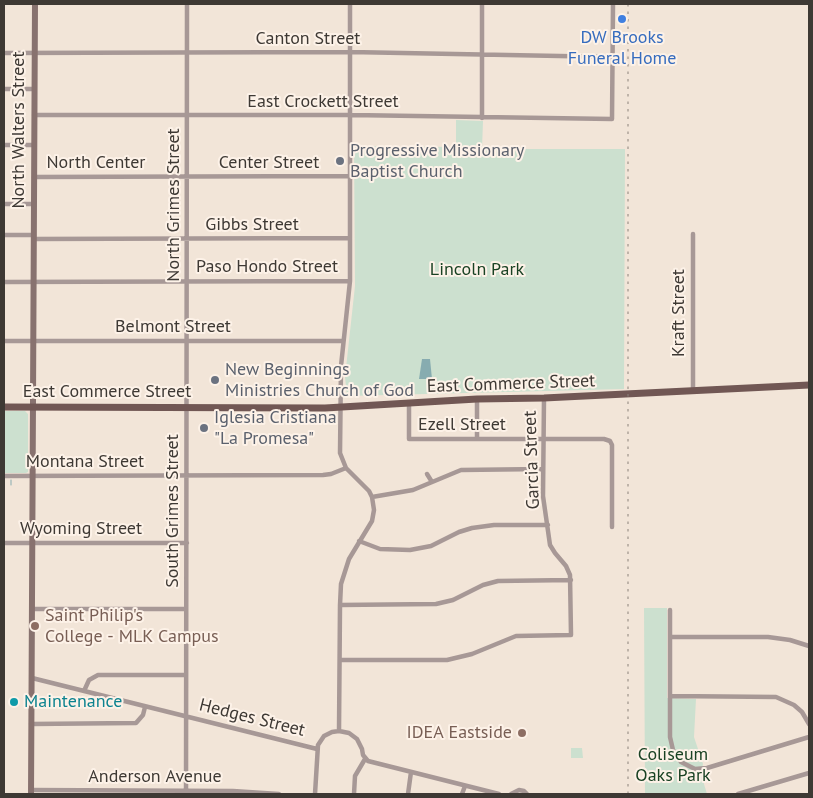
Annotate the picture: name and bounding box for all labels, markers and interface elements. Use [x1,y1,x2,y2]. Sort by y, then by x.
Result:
marker: DW Brooks Funeral Home [616,13,628,25]
place label: DW Brooks Funeral Home [568,27,676,70]
street label: Canton Street [256,28,360,50]
street label: North Walters Street [8,51,30,209]
street label: East Crockett Street [247,91,399,113]
street label: North Grimes Street [163,128,185,282]
place label: Progressive Missionary Baptist Church [350,140,525,182]
street label: North Center [47,152,145,174]
street label: Center Street [219,152,319,174]
marker: Progressive Missionary Baptist Church [334,155,346,167]
street label: Gibbs Street [205,214,299,236]
street label: Paso Hondo Street [196,256,338,278]
park label: Lincoln Park [430,259,524,281]
street label: Kraft Street [668,269,690,357]
street label: Belmont Street [115,316,231,338]
place label: New Beginnings Ministries Church of God [225,359,414,402]
street label: East Commerce Street [426,370,596,398]
marker: New Beginnings Ministries Church of God [209,374,221,386]
street label: East Commerce Street [23,381,191,403]
place label: Iglesia Cristiana "La Promesa" [214,407,337,449]
street label: Garcia Street [519,410,545,510]
street label: Ezell Street [418,414,506,436]
marker: Iglesia Cristiana "La Promesa" [198,422,210,434]
street label: South Grimes Street [162,434,184,588]
street label: Montana Street [26,451,144,473]
street label: Wyoming Street [20,518,142,540]
place label: Saint Philip's College - MLK Campus [45,605,219,648]
marker: Saint Philip's College - MLK Campus [29,620,41,632]
place label: Maintenance [24,691,122,713]
street label: Hedges Street [197,694,307,742]
marker: Maintenance [8,696,20,708]
place label: IDEA Eastside [407,722,512,744]
marker: IDEA Eastside [516,727,528,739]
park label: Coliseum Oaks Park [635,744,711,786]
street label: Anderson Avenue [88,766,222,788]

